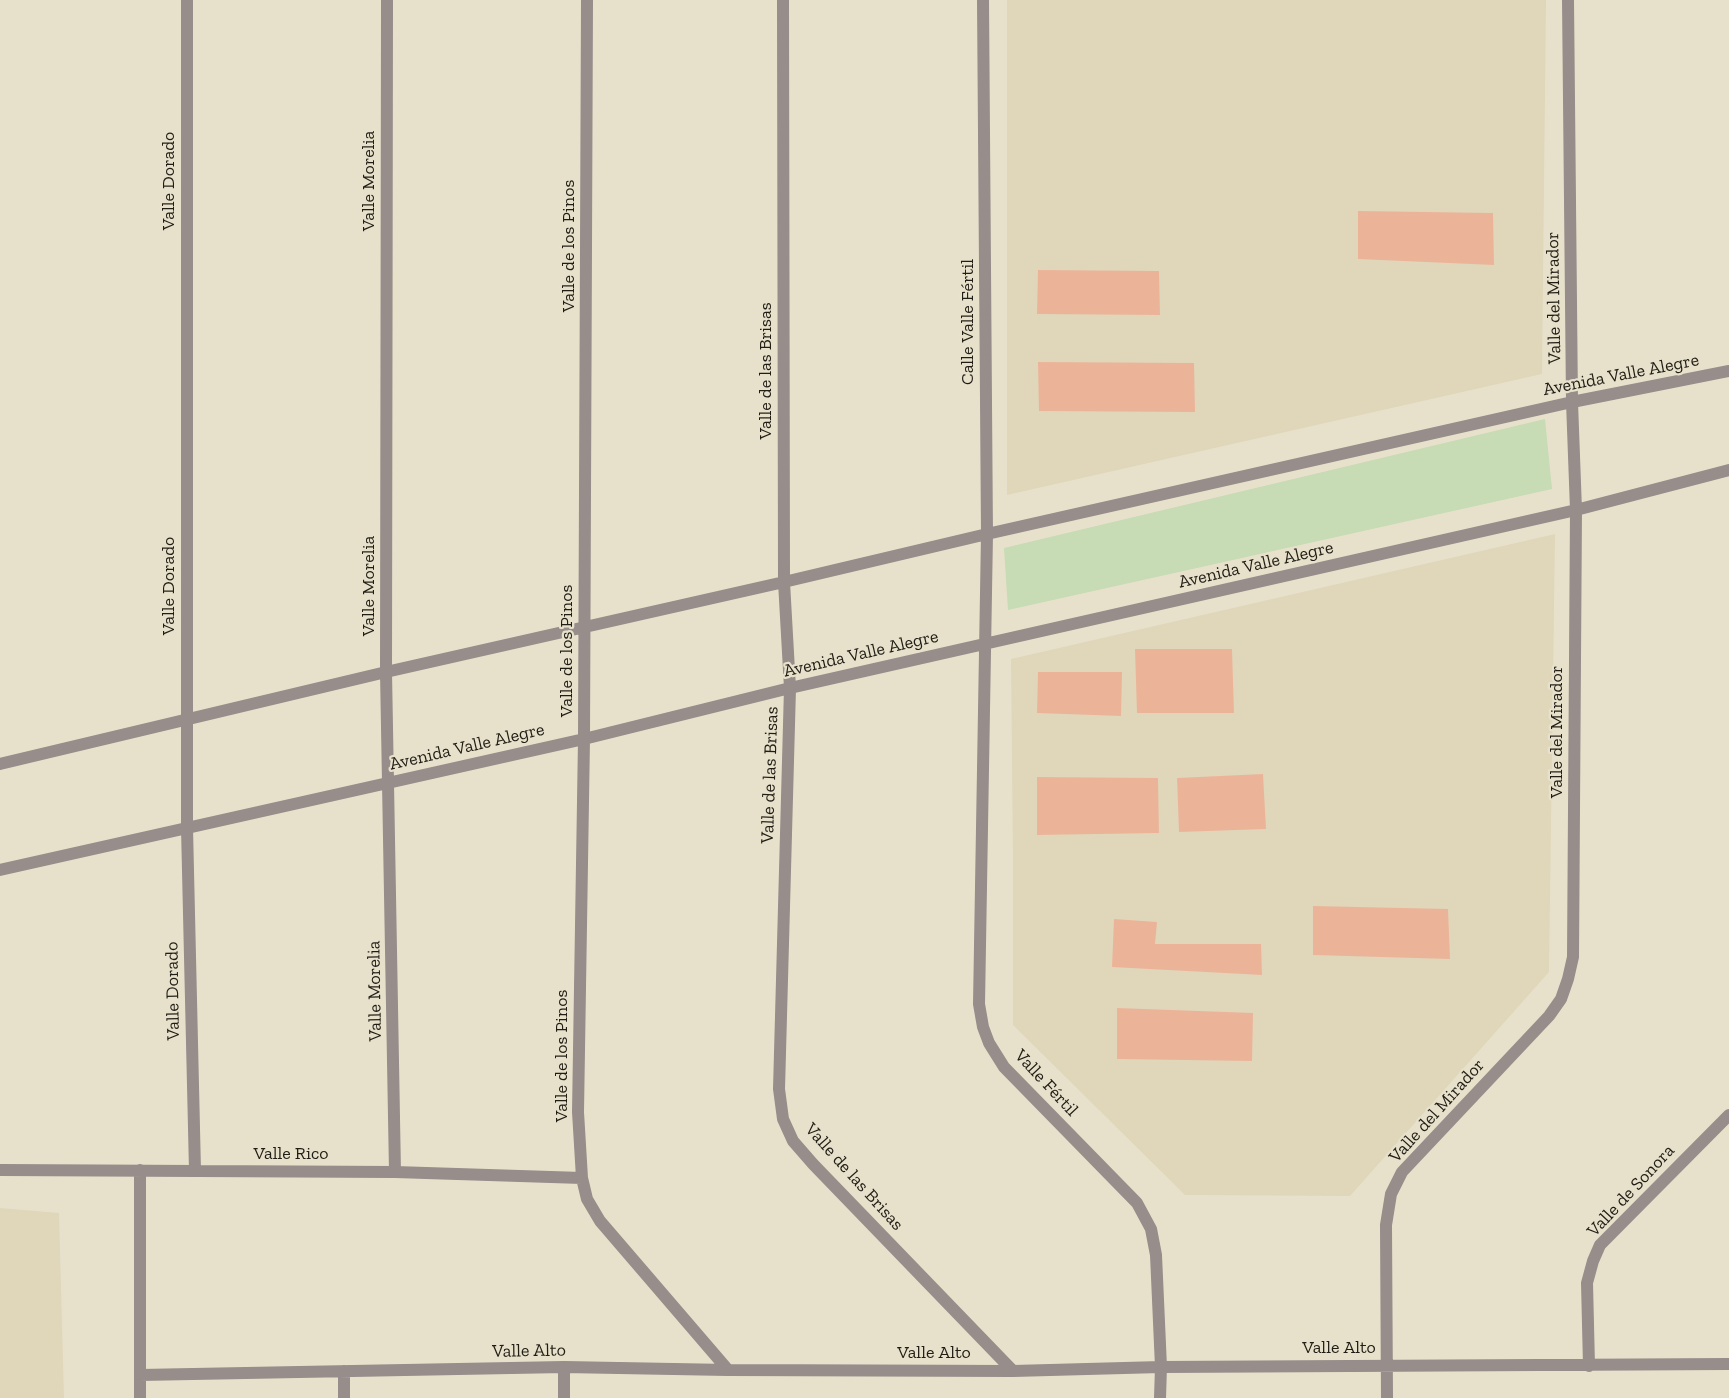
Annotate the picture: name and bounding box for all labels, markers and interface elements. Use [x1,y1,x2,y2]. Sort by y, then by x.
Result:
street label: Valle Morelia [358,131,380,231]
street label: Valle Dorado [158,132,180,230]
street label: Valle de los Pinos [558,180,580,312]
street label: Valle del Mirador [1542,232,1566,364]
street label: Calle Valle Fértil [957,259,979,385]
street label: Valle de las Brisas [755,302,777,440]
street label: Avenida Valle Alegre [1541,349,1701,401]
street label: Valle Morelia [358,536,380,636]
street label: Valle Dorado [158,537,180,635]
street label: Avenida Valle Alegre [1176,537,1336,593]
street label: Valle de los Pinos [556,585,578,717]
street label: Avenida Valle Alegre [781,626,941,682]
street label: Valle del Mirador [1546,666,1568,798]
street label: Valle de las Brisas [757,706,783,844]
street label: Avenida Valle Alegre [387,719,547,775]
street label: Valle Dorado [161,941,185,1041]
street label: Valle Morelia [363,941,387,1041]
street label: Valle de los Pinos [551,990,573,1122]
street label: Valle Fértil [1010,1045,1082,1121]
street label: Valle del Mirador [1385,1055,1489,1167]
street label: Valle de las Brisas [800,1119,908,1235]
street label: Valle de Sonora [1583,1140,1679,1242]
street label: Valle Rico [253,1143,329,1165]
street label: Valle Alto [1302,1337,1376,1359]
street label: Valle Alto [492,1340,566,1362]
street label: Valle Alto [897,1342,971,1364]

